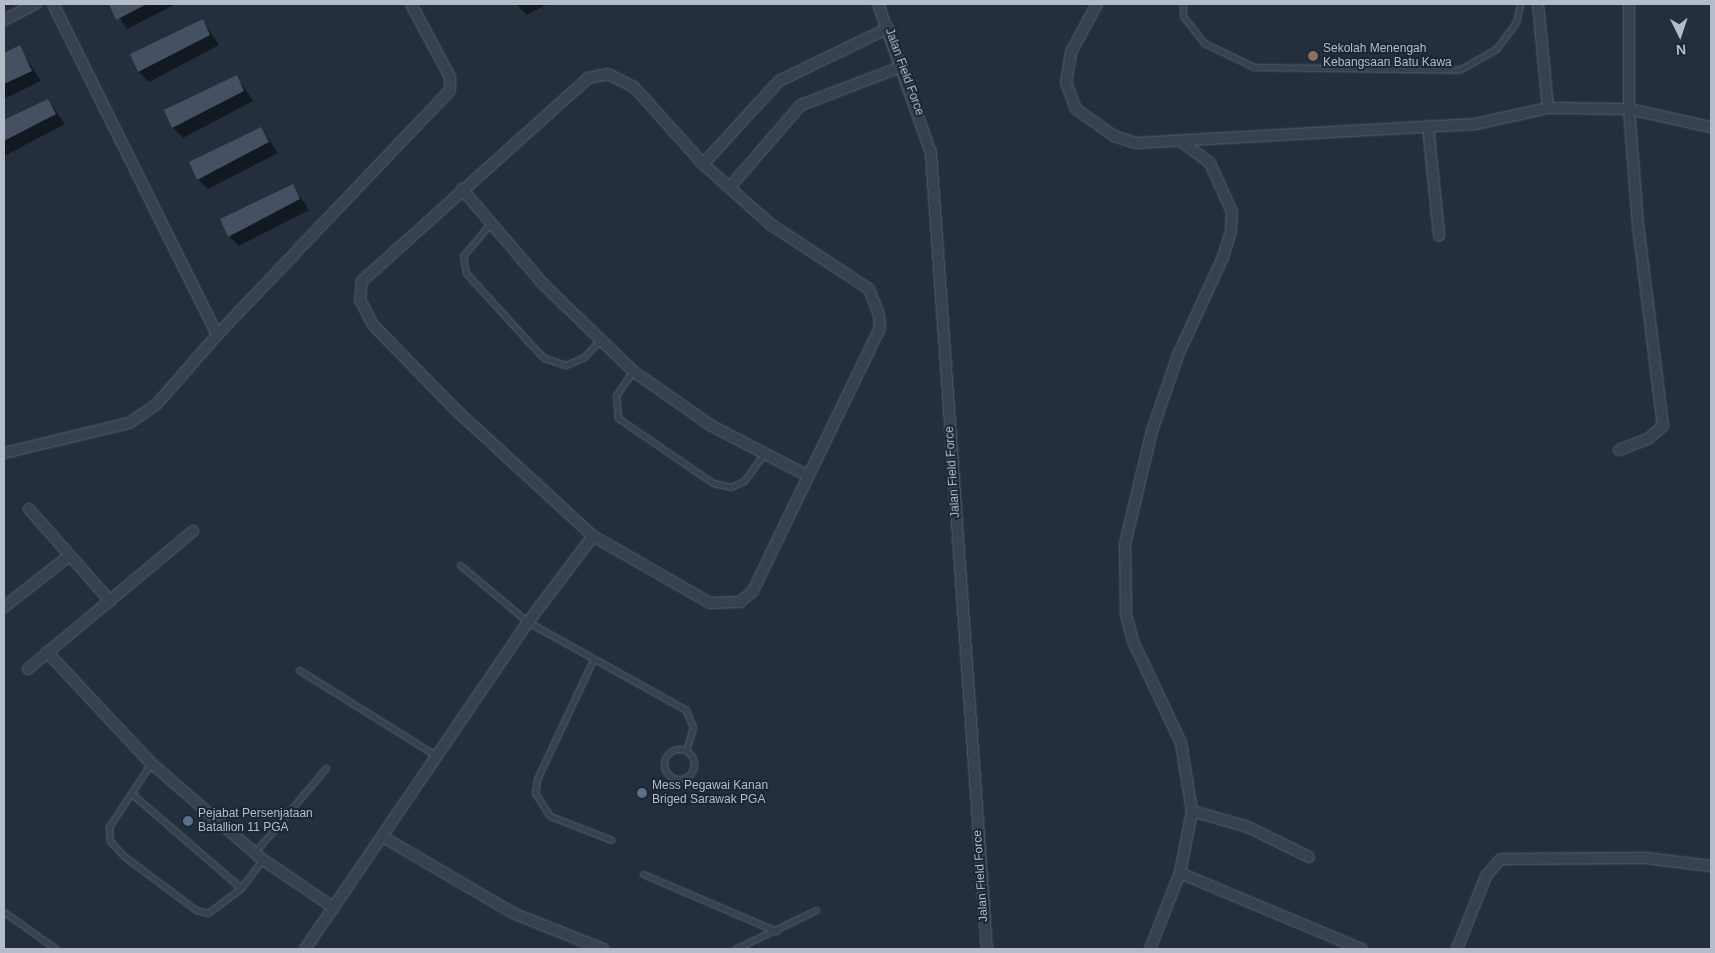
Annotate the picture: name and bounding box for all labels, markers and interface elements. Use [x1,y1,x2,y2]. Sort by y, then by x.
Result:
north arrow [1655,10,1705,60]
street label: Jalan Field Force [881,26,927,118]
place label: Sekolah Menengah Kebangsaan Batu Kawa [1323,42,1452,70]
text: N [1675,42,1687,58]
marker: Sekolah Menengah Kebangsaan Batu Kawa [1307,50,1319,62]
street label: Jalan Field Force [943,426,963,518]
place label: Mess Pegawai Kanan Briged Sarawak PGA [652,779,768,807]
marker: Mess Pegawai Kanan Briged Sarawak PGA [636,787,648,799]
place label: Pejabat Persenjataan Batallion 11 PGA [198,807,313,835]
marker: Pejabat Persenjataan Batallion 11 PGA [182,815,194,827]
street label: Jalan Field Force [971,830,991,922]

